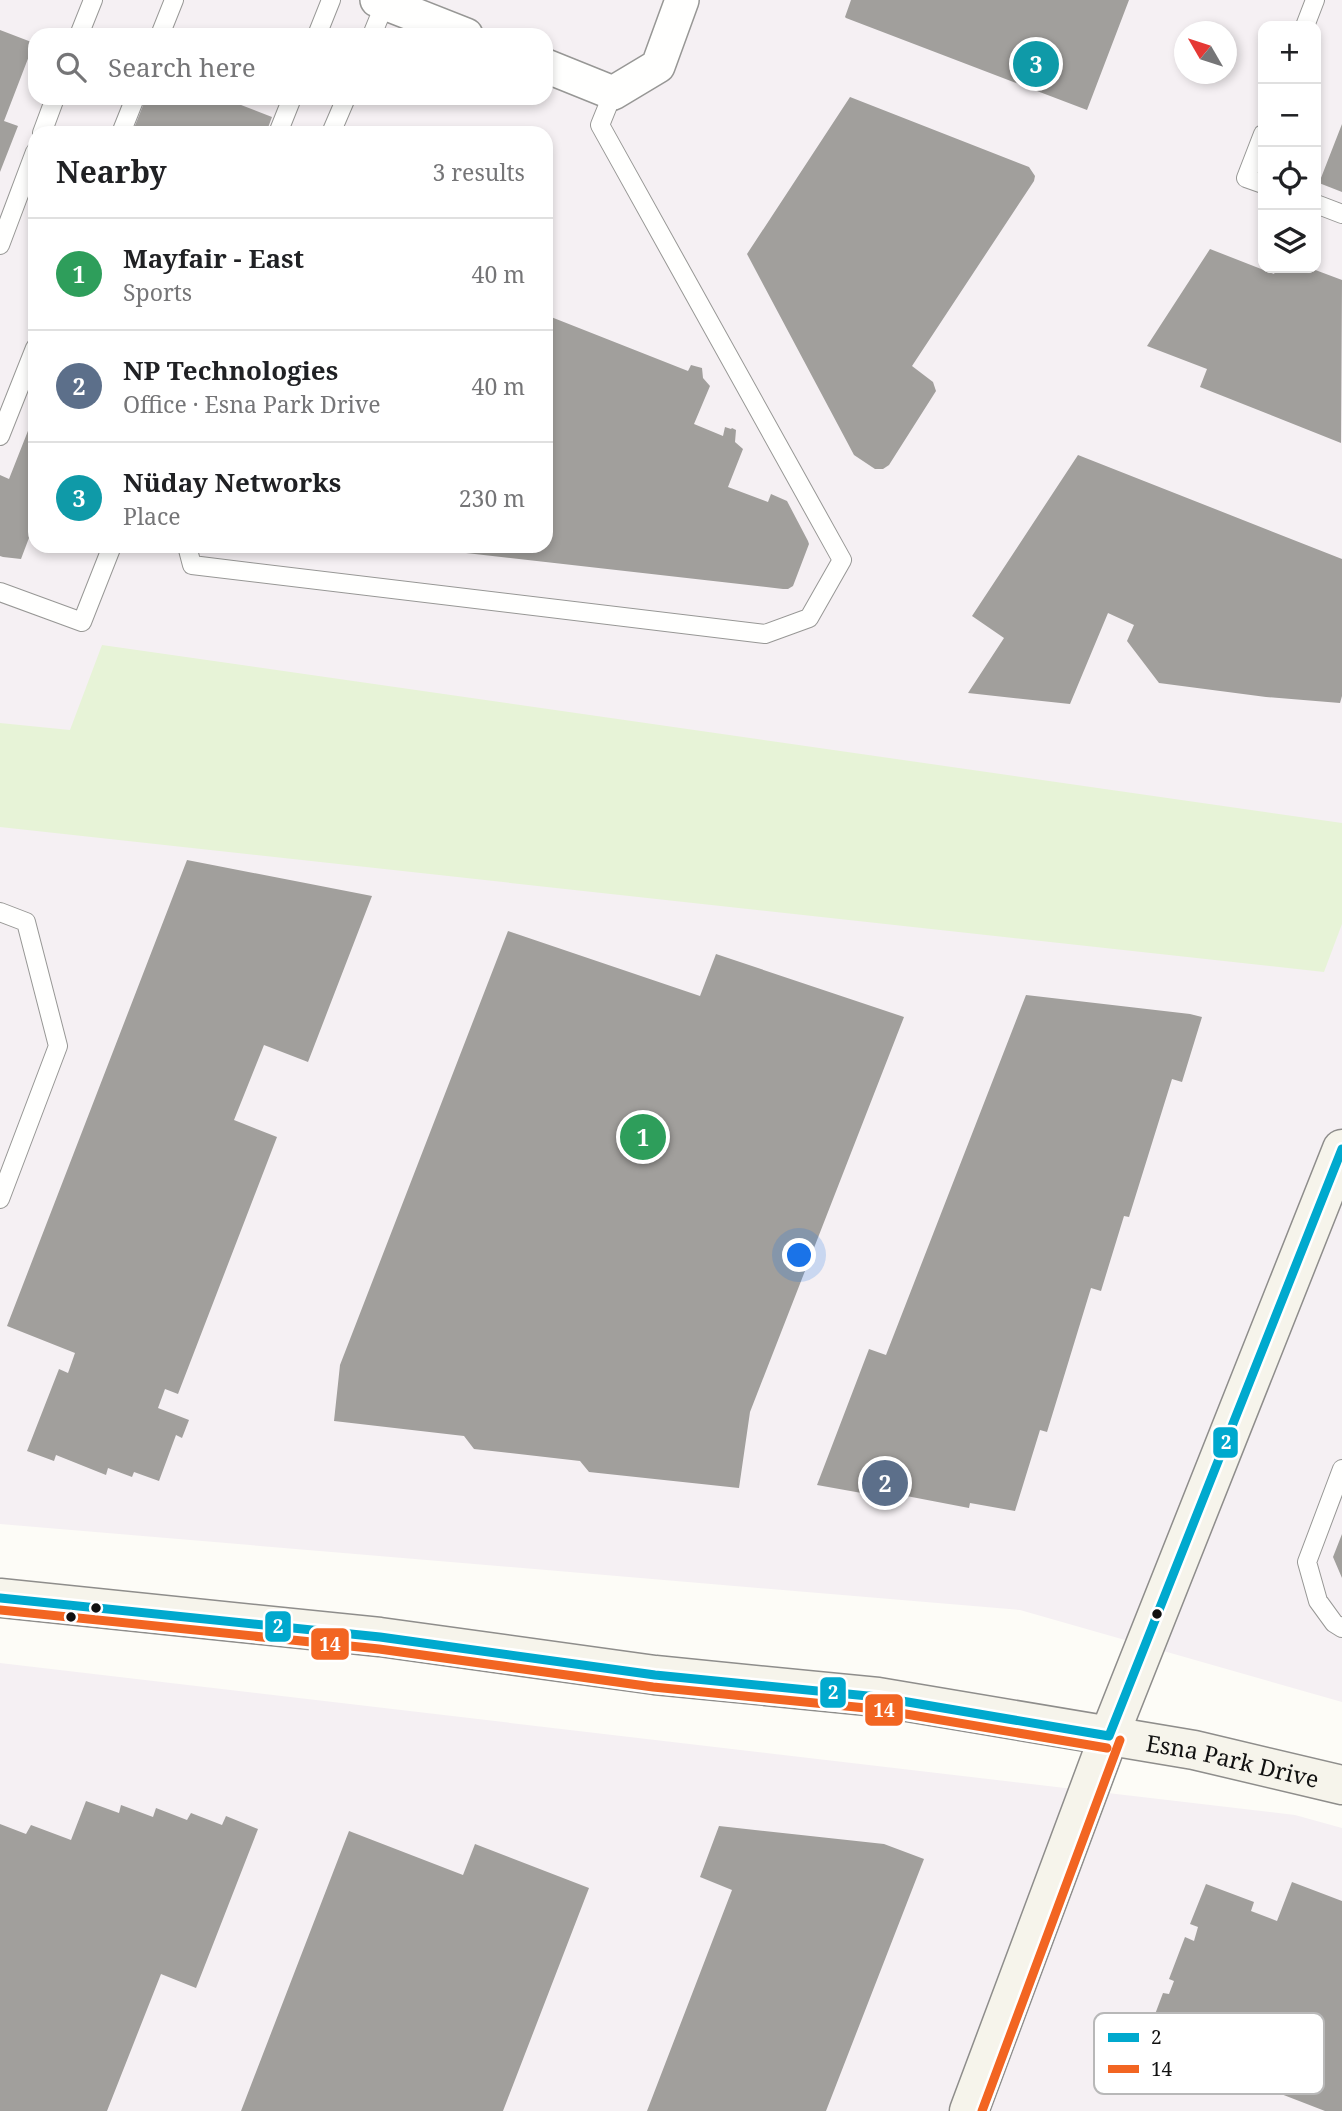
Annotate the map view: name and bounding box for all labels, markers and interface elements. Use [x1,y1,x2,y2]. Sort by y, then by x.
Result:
north arrow [1174,21,1237,84]
map controls [1258,21,1321,273]
button: + [1258,21,1321,84]
search box [28,28,553,105]
pin: 3 [1013,38,1059,90]
icon: search [52,48,90,86]
text: Search here [108,49,256,85]
button: − [1258,84,1321,147]
button: locate [1258,147,1321,210]
text: Nearby [56,151,167,192]
text: 3 results [432,156,525,188]
button: layers [1258,210,1321,273]
text: Mayfair - East [123,240,304,276]
text: 1 [73,258,86,290]
text: 40 m [472,258,525,290]
text: Sports [123,276,192,308]
text: NP Technologies [123,352,338,388]
text: 2 [73,370,86,402]
text: 40 m [472,370,525,402]
text: Office · Esna Park Drive [123,388,381,420]
text: Nüday Networks [123,464,341,500]
text: 3 [73,482,86,514]
text: 230 m [459,482,525,514]
text: Place [123,500,181,532]
pin: 1 [620,1111,666,1163]
your location [782,1238,816,1272]
line badge: 2 [1212,1426,1239,1459]
text: 2 [1221,1429,1231,1455]
pin: 2 [862,1457,908,1509]
unlabelled marker [89,1601,103,1615]
unlabelled marker [1150,1607,1164,1621]
unlabelled marker [64,1610,78,1624]
line badge: 2 [264,1610,292,1643]
text: 2 [273,1613,283,1639]
line badge: 14 [310,1627,350,1661]
text: 14 [319,1631,341,1657]
line badge: 2 [819,1676,847,1709]
text: 2 [828,1679,838,1705]
line badge: 14 [864,1693,904,1727]
text: 14 [873,1697,895,1723]
street label: Esna Park Drive [1144,1726,1322,1795]
legend [1094,2013,1324,2094]
text: 2 [1151,2024,1162,2050]
text: 14 [1151,2056,1173,2082]

